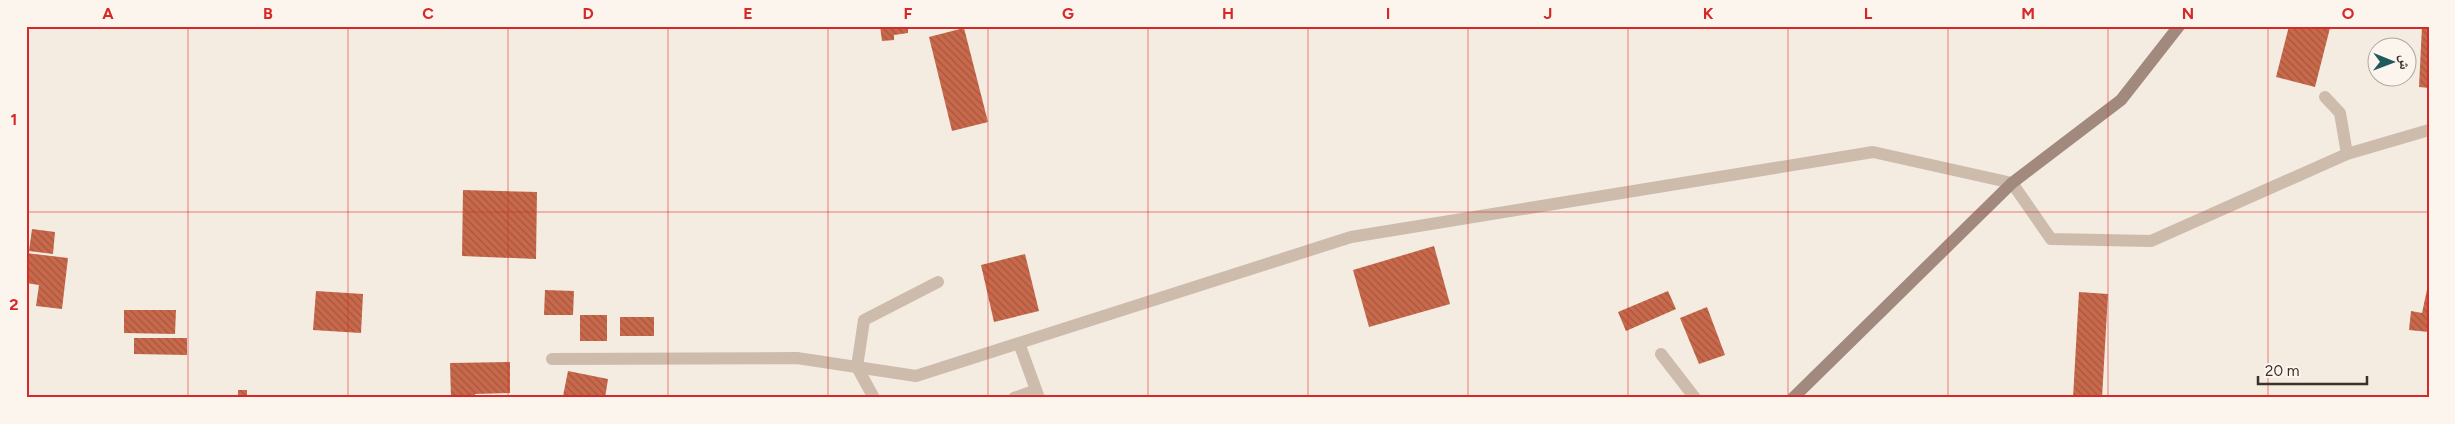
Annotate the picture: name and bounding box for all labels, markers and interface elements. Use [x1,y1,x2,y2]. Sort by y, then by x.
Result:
text: A [102,4,114,23]
text: B [263,4,273,23]
text: C [422,4,434,23]
text: D [582,4,594,23]
text: E [743,4,753,23]
text: F [904,4,913,23]
text: G [1062,4,1074,23]
text: H [1222,4,1234,23]
text: I [1386,4,1390,23]
text: J [1544,4,1552,23]
text: K [1703,4,1714,23]
text: L [1864,4,1873,23]
text: M [2021,4,2035,23]
text: N [2182,4,2194,23]
text: O [2342,4,2355,23]
north arrow [2368,38,2418,88]
text: ش [2396,55,2413,70]
text: 1 [11,110,17,129]
text: 2 [9,295,19,314]
scale bar [2258,354,2366,386]
text: 20 m [2265,362,2299,380]

